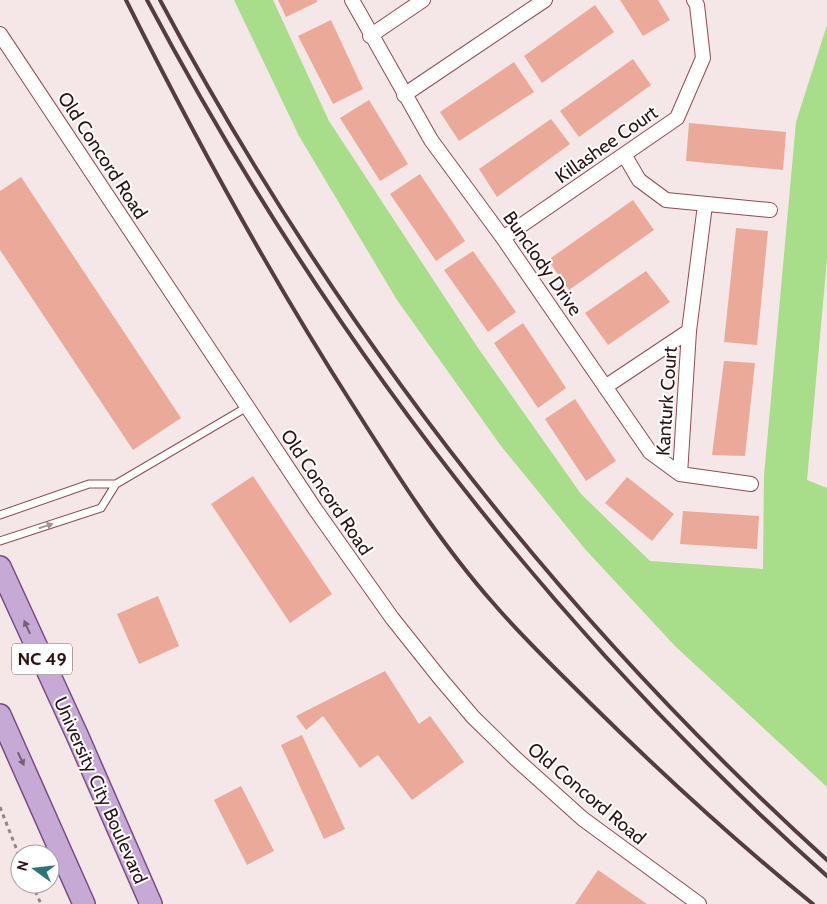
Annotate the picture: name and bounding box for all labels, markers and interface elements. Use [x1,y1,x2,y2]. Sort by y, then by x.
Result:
street label: Old Concord Road [53,87,152,223]
street label: Killashee Court [551,100,662,188]
street label: Bunclody Drive [498,207,587,320]
street label: Kanturk Court [651,345,682,457]
street label: Old Concord Road [276,425,377,560]
one-way arrow [39,522,54,529]
one-way arrow [23,620,31,634]
road number: NC 49 [12,644,72,674]
street label: University City Boulevard [49,693,152,887]
street label: Old Concord Road [523,737,650,849]
one-way arrow [17,752,25,766]
north arrow [10,844,60,894]
text: N [12,859,32,873]

